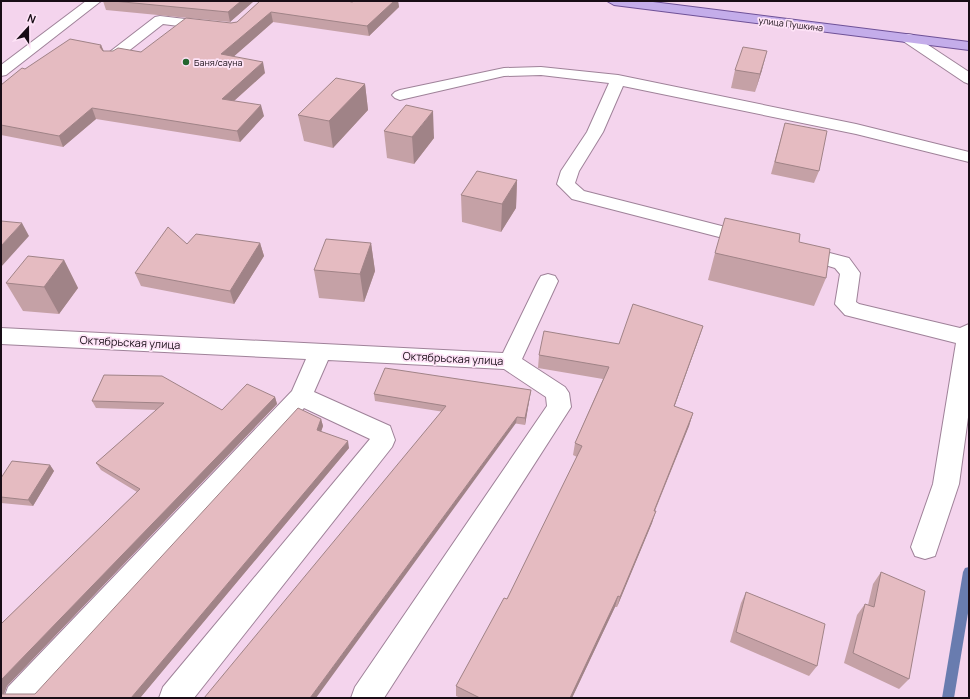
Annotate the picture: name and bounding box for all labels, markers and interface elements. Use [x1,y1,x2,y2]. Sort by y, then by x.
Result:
north arrow [8,8,48,48]
text: N [25,10,38,27]
street label: улица Пушкина [758,14,824,34]
place label: Баня/сауна [194,56,243,69]
marker: Баня/сауна [181,57,191,67]
street label: Октябрьская улица [79,332,181,352]
street label: Октябрьская улица [402,348,504,368]

